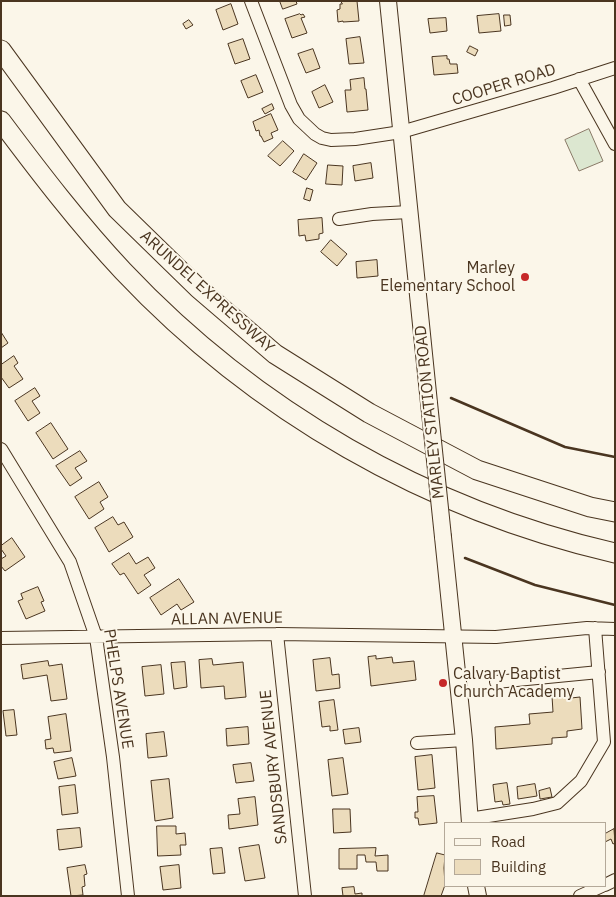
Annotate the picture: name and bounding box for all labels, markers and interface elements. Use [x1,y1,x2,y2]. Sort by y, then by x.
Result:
street label: COOPER ROAD [450,60,558,110]
street label: ARUNDEL EXPRESSWAY [136,227,278,357]
place label: Marley Elementary School [380,258,515,296]
marker: Marley Elementary School [519,271,531,283]
street label: MARLEY STATION ROAD [411,324,449,500]
street label: ALLAN AVENUE [171,608,283,630]
street label: PHELPS AVENUE [99,628,137,750]
place label: Calvary Baptist Church Academy [453,664,575,702]
marker: Calvary Baptist Church Academy [437,677,449,689]
street label: SANDSBURY AVENUE [256,689,292,845]
legend [444,822,606,887]
text: Road [491,832,526,851]
text: Building [491,857,546,876]

